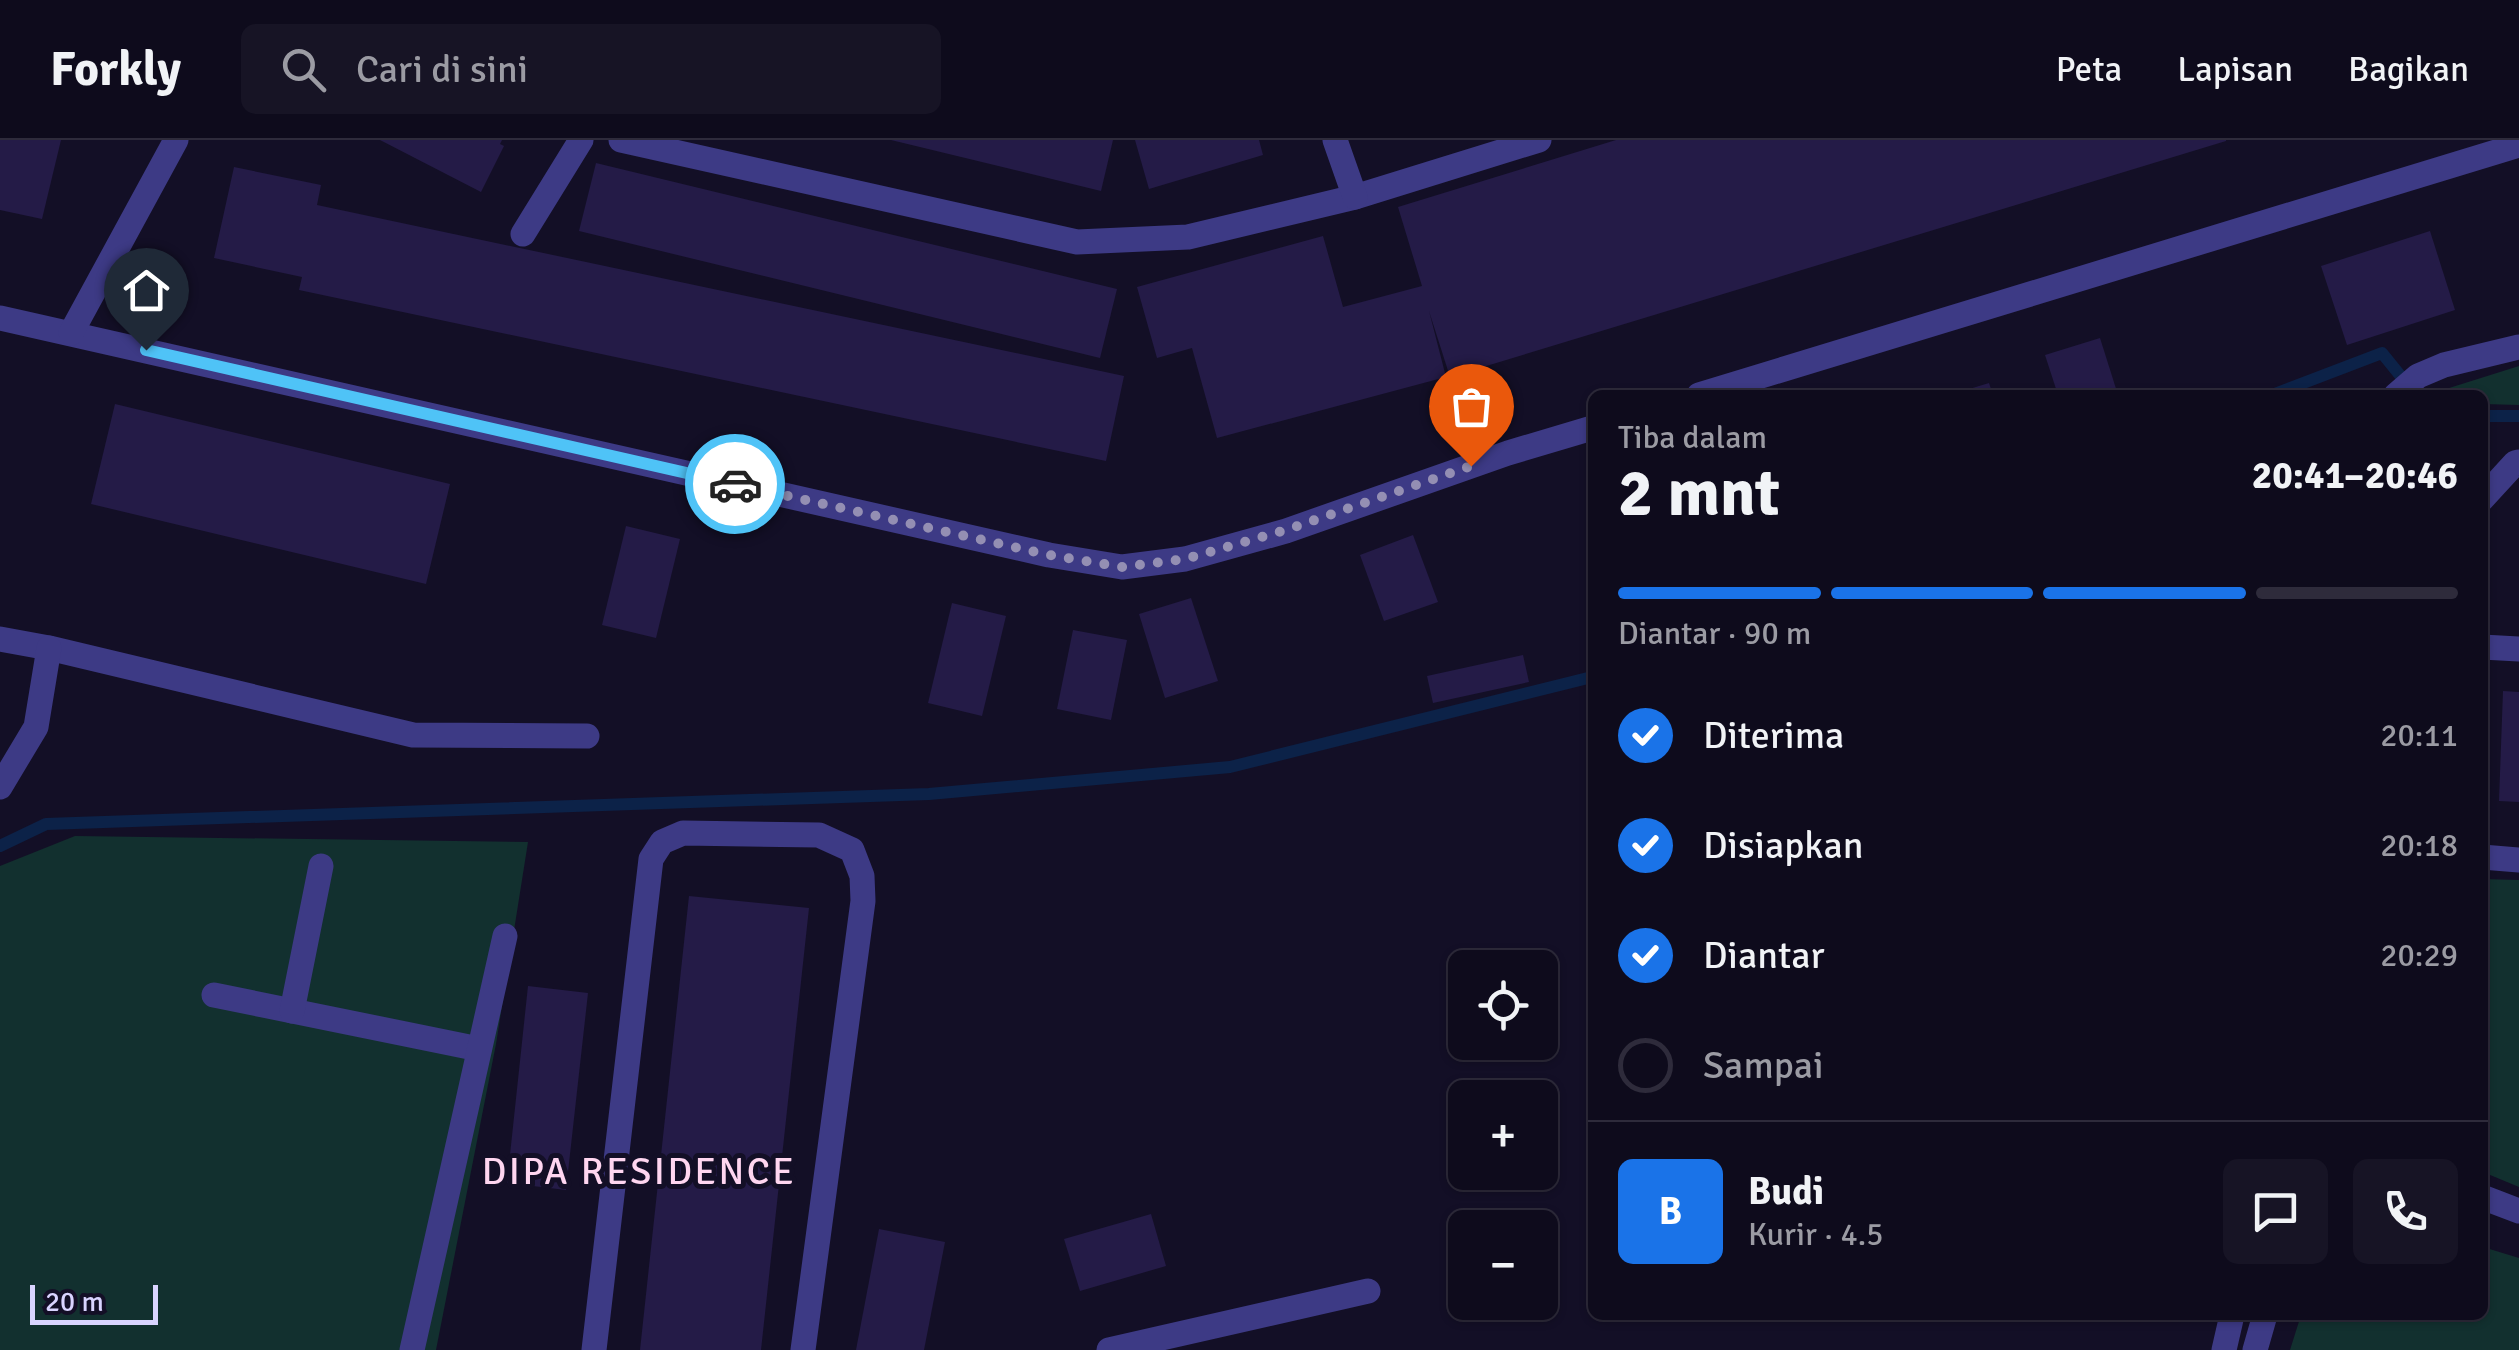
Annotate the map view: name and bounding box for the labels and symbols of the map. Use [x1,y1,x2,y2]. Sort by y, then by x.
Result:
pin [104,248,189,351]
pin [1429,364,1514,467]
courier [685,434,785,534]
district label: DIPA RESIDENCE [482,1148,796,1195]
scale bar [30,1280,158,1324]

